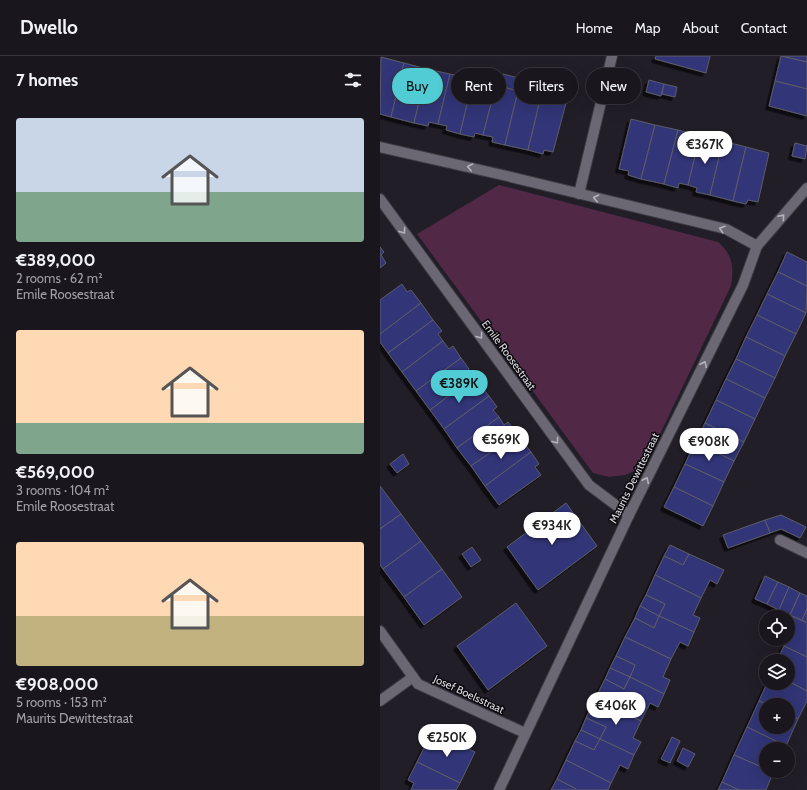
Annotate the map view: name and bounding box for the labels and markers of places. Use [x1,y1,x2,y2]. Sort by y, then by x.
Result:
pin: €367K [677,131,733,165]
pin: €389K [431,370,487,404]
pin: €569K [473,426,529,460]
pin: €908K [681,428,737,462]
pin: €934K [524,512,580,546]
pin: €406K [588,692,644,726]
pin: €250K [419,724,475,758]

